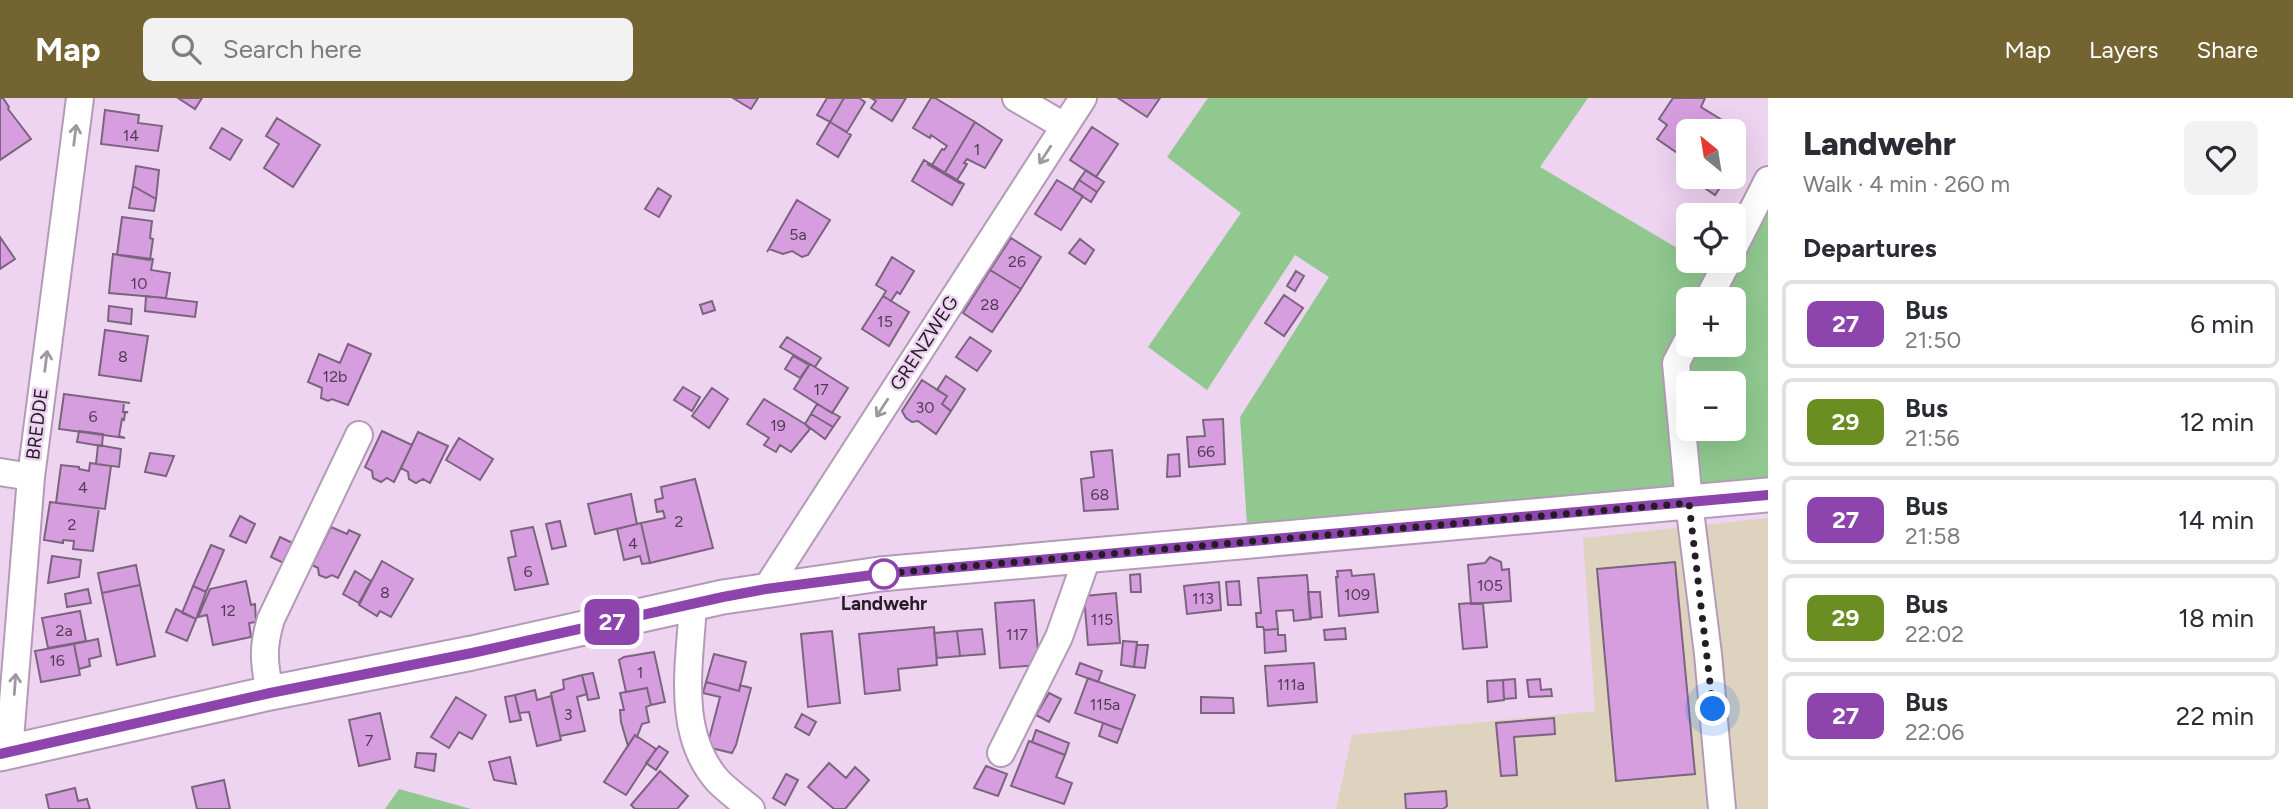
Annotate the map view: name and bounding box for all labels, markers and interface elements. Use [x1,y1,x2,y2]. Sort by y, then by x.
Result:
search box [143,18,633,81]
text: Map [35,30,101,69]
icon: search [167,30,205,68]
text: Search here [223,33,362,65]
text: Map [2004,35,2051,64]
text: Layers [2089,35,2158,64]
text: Share [2196,35,2258,64]
north arrow [1676,119,1746,189]
map controls [1676,119,1746,441]
button: heart [2184,121,2258,195]
one-way arrow [69,124,82,147]
text: Landwehr [1803,124,1956,163]
house number: 14 [123,126,139,145]
house number: 1 [974,140,980,159]
one-way arrow [1038,145,1053,164]
text: Walk · 4 min · 260 m [1803,170,2010,198]
button: locate [1676,203,1746,273]
house number: 5a [789,225,807,244]
text: Departures [1803,232,1937,264]
house number: 26 [1008,252,1026,271]
house number: 10 [131,274,147,293]
button: + [1676,287,1746,357]
street label: GRENZWEG [885,291,963,395]
text: Bus [1905,294,1948,326]
house number: 28 [981,295,999,314]
text: 6 min [2190,308,2254,340]
text: 27 [1832,309,1859,338]
house number: 15 [877,312,893,331]
text: 21:50 [1905,326,1961,354]
house number: 8 [118,347,128,366]
one-way arrow [39,350,52,373]
house number: 12b [323,367,347,386]
button: − [1676,371,1746,441]
house number: 17 [813,380,829,399]
street label: BREDDE [21,387,53,461]
text: Bus [1905,392,1948,424]
one-way arrow [875,398,890,417]
house number: 30 [916,398,934,417]
text: 12 min [2180,406,2254,438]
house number: 6 [88,407,98,426]
text: 29 [1832,407,1859,436]
house number: 19 [770,416,786,435]
text: 21:56 [1905,424,1959,452]
house number: 66 [1197,442,1215,461]
house number: 4 [78,478,88,497]
house number: 68 [1091,485,1109,504]
text: Bus [1905,490,1948,522]
text: 14 min [2178,504,2254,536]
text: 27 [1832,505,1859,534]
house number: 2 [675,512,683,531]
house number: 2 [68,515,76,534]
text: 21:58 [1905,522,1961,550]
house number: 4 [628,534,638,553]
marker: Landwehr [869,559,899,589]
house number: 6 [523,562,533,581]
house number: 105 [1477,576,1503,595]
house number: 8 [380,583,390,602]
house number: 109 [1344,585,1370,604]
text: Bus [1905,588,1948,620]
house number: 113 [1192,589,1214,608]
place label: Landwehr [841,592,927,615]
line badge: 27 [580,599,644,645]
house number: 12 [220,601,236,620]
text: 18 min [2178,602,2254,634]
text: 29 [1832,603,1859,632]
text: 27 [598,607,626,636]
house number: 115 [1091,610,1113,629]
text: 22:02 [1905,620,1964,648]
house number: 2a [55,621,73,640]
house number: 117 [1006,625,1028,644]
house number: 16 [49,651,65,670]
house number: 1 [637,663,643,682]
one-way arrow [9,673,22,696]
house number: 111a [1277,675,1305,694]
text: Bus [1905,686,1948,718]
your location [1695,691,1730,726]
house number: 115a [1090,695,1120,714]
text: 22 min [2176,700,2254,732]
text: 27 [1832,701,1859,730]
house number: 3 [564,705,572,724]
text: 22:06 [1905,718,1964,746]
house number: 7 [365,731,374,750]

